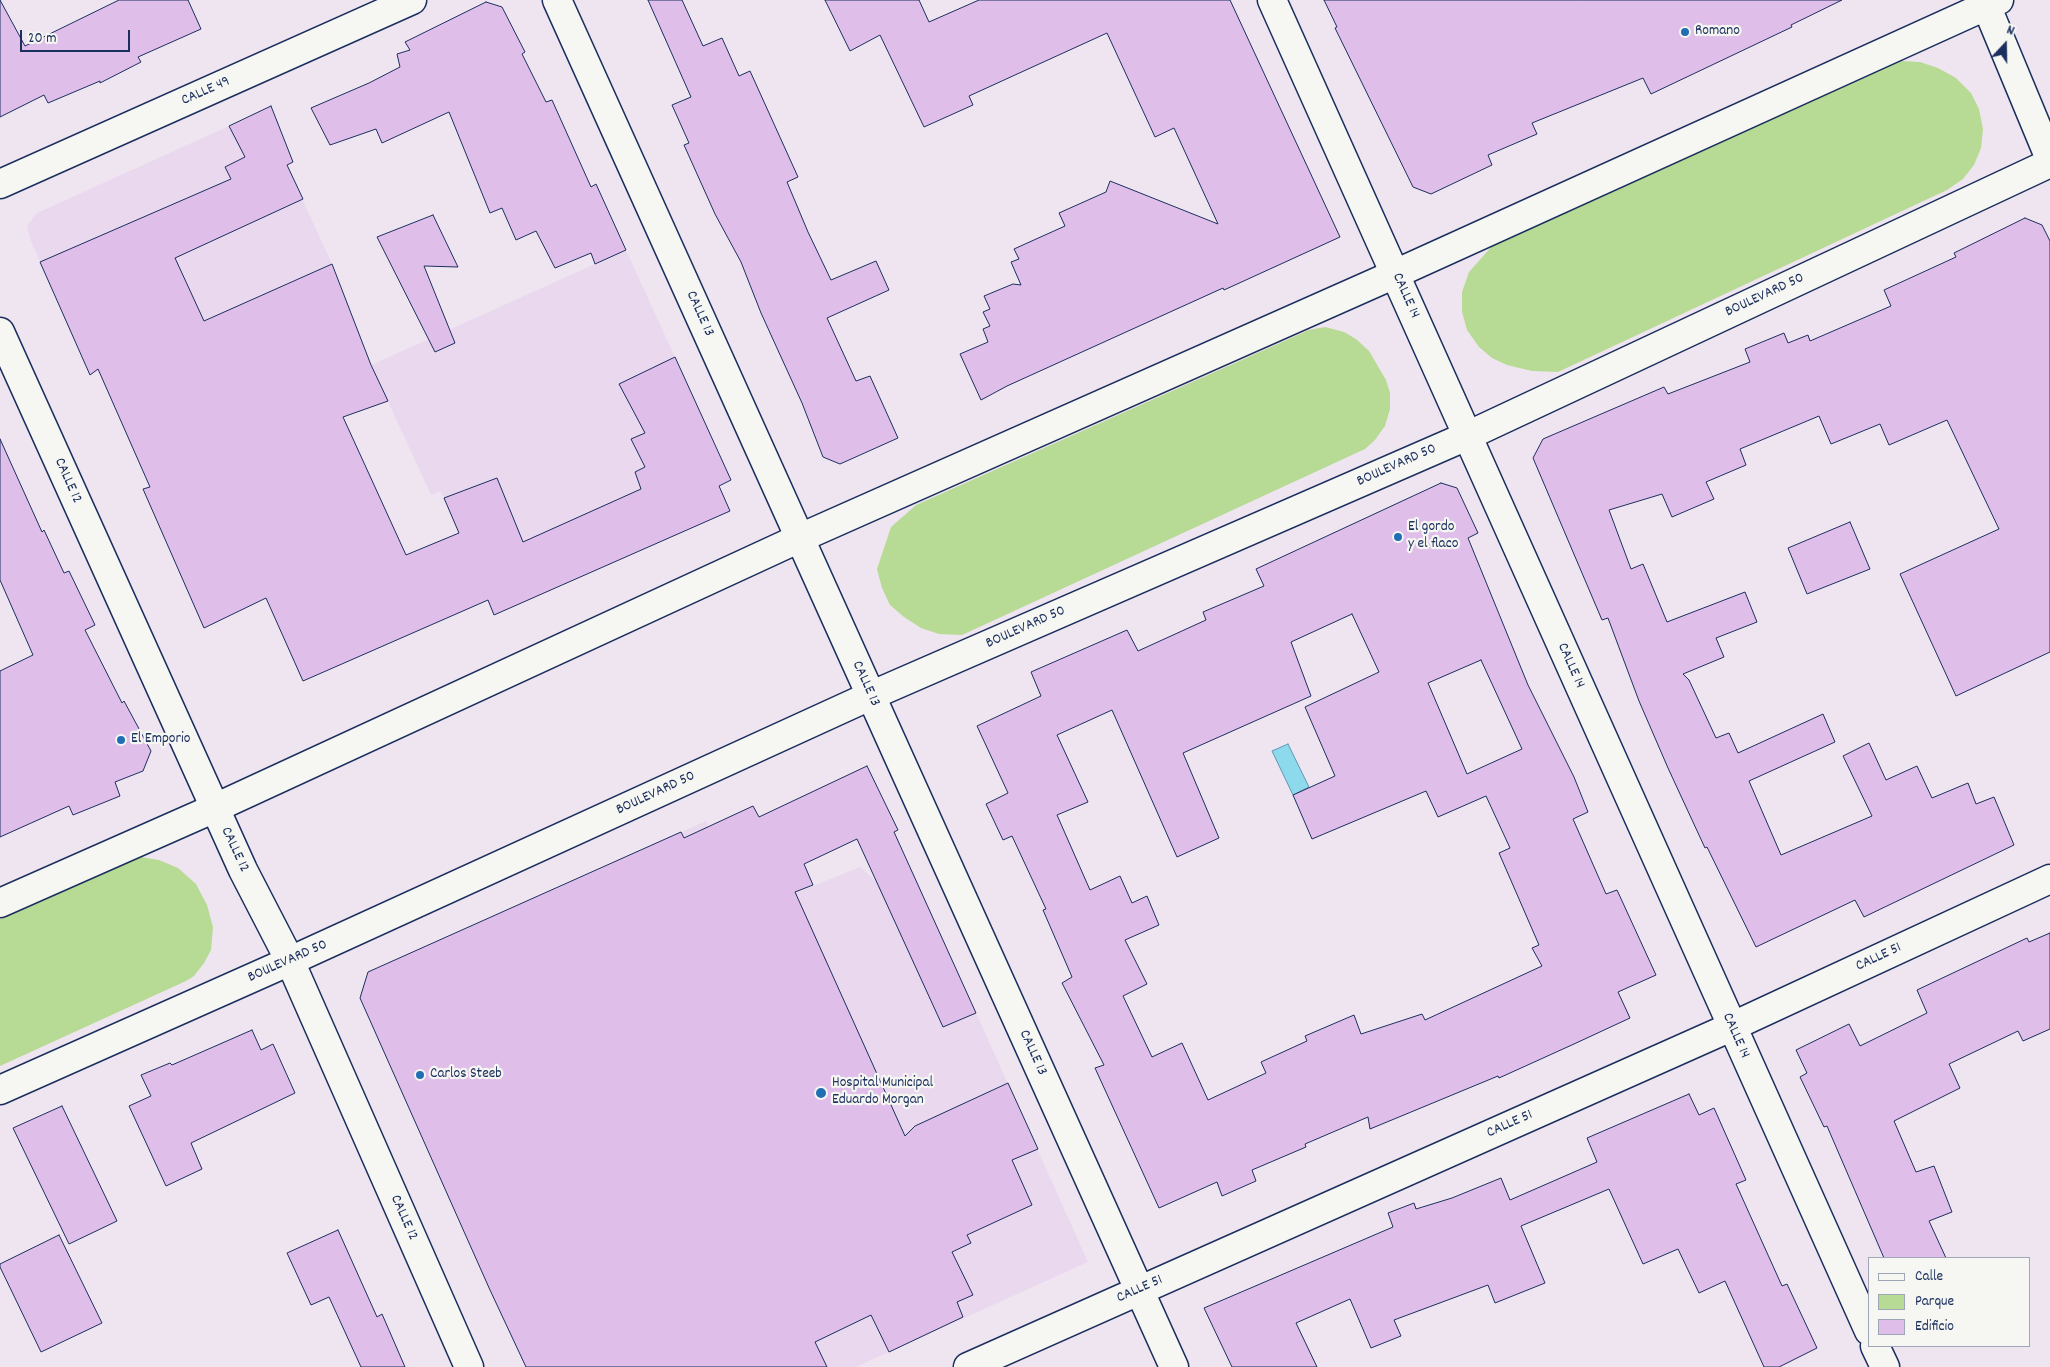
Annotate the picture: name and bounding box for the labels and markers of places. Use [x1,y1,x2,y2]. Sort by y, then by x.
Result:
place label: Romano [1695,23,1740,41]
marker: Romano [1679,26,1691,38]
place label: El gordo y el flaco [1408,519,1458,554]
marker: El gordo y el flaco [1392,531,1404,543]
place label: El Emporio [131,731,191,749]
marker: El Emporio [115,734,127,746]
place label: Carlos Steeb [430,1066,502,1084]
marker: Carlos Steeb [414,1069,426,1081]
place label: Hospital Municipal Eduardo Morgan [832,1075,933,1110]
marker: Hospital Municipal Eduardo Morgan [814,1086,828,1100]

